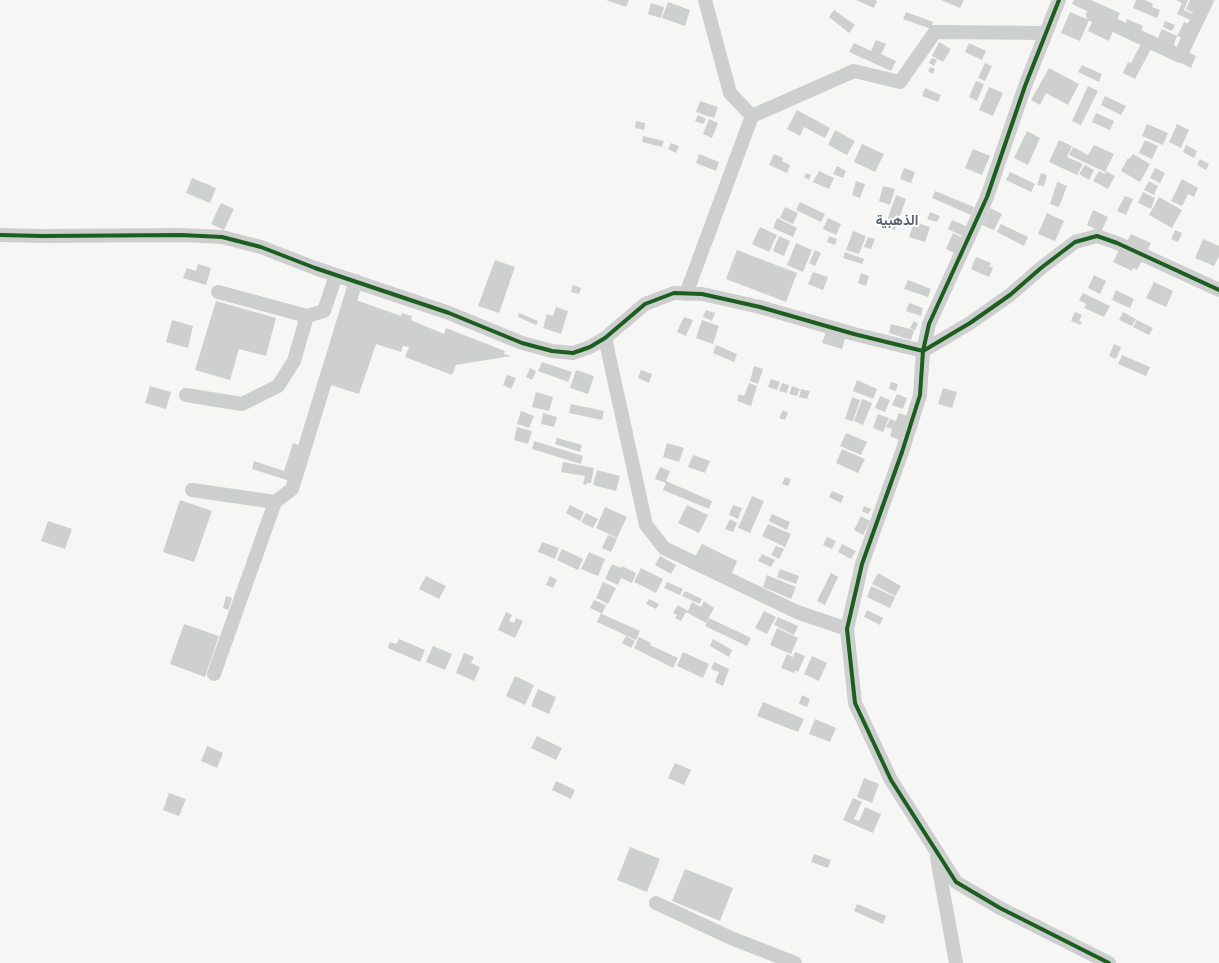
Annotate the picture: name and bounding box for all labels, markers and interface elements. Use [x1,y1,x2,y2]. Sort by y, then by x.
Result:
district label: الذهبية [876,212,918,228]

